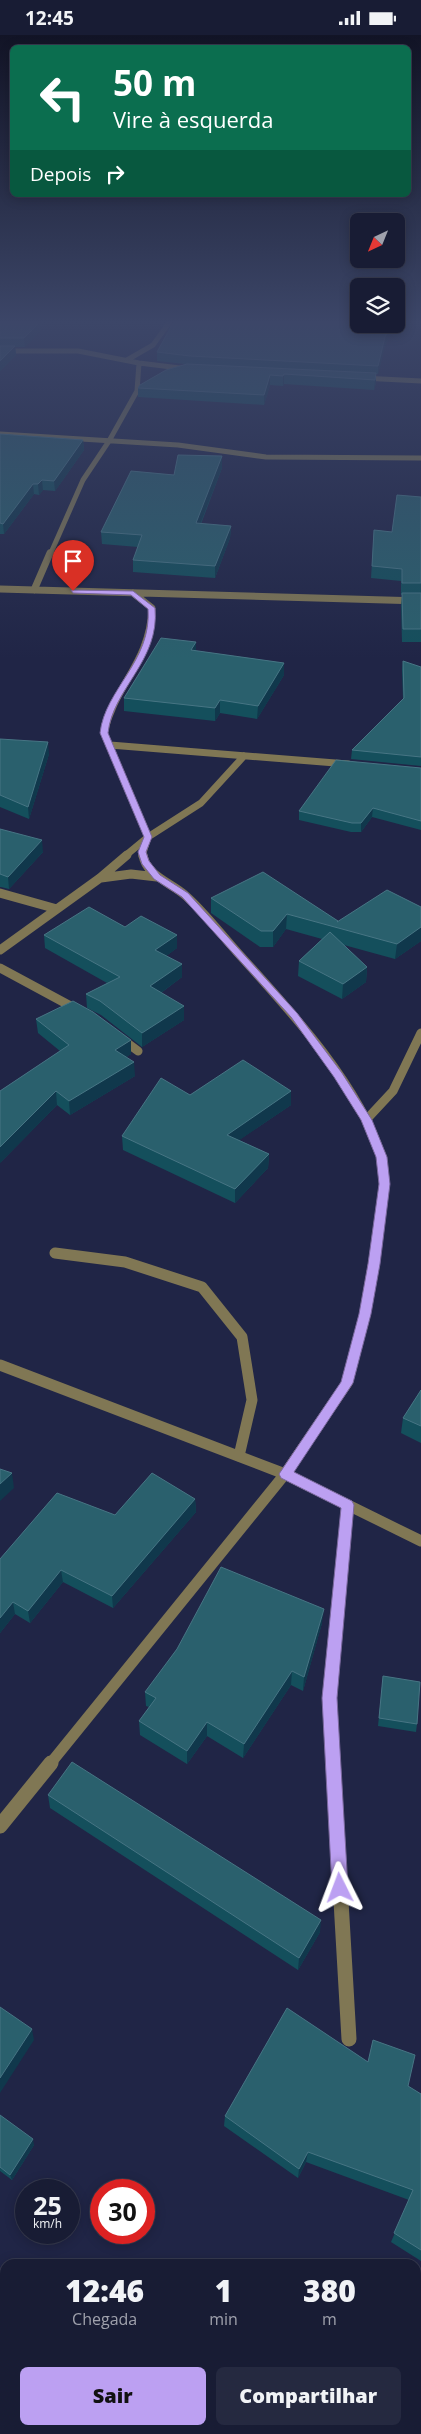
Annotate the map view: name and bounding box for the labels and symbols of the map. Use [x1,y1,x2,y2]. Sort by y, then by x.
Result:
north arrow [350,213,405,267]
pin [52,540,94,591]
position arrow [313,1861,365,1913]
speed limit sign: 30 [90,2179,155,2244]

